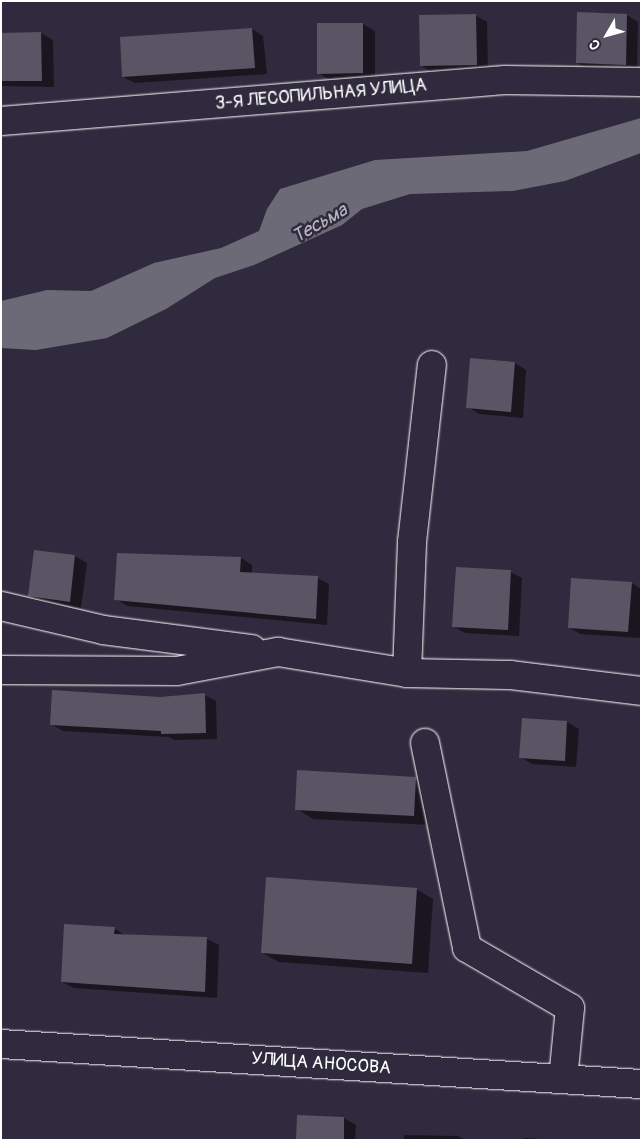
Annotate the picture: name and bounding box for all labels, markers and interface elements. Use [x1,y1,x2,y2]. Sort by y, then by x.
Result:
north arrow [582,10,632,60]
text: С [585,36,604,53]
street label: 3-Я ЛЕСОПИЛЬНАЯ УЛИЦА [214,75,428,115]
water label: Тесьма [288,199,352,249]
street label: УЛИЦА АНОСОВА [251,1048,391,1080]

